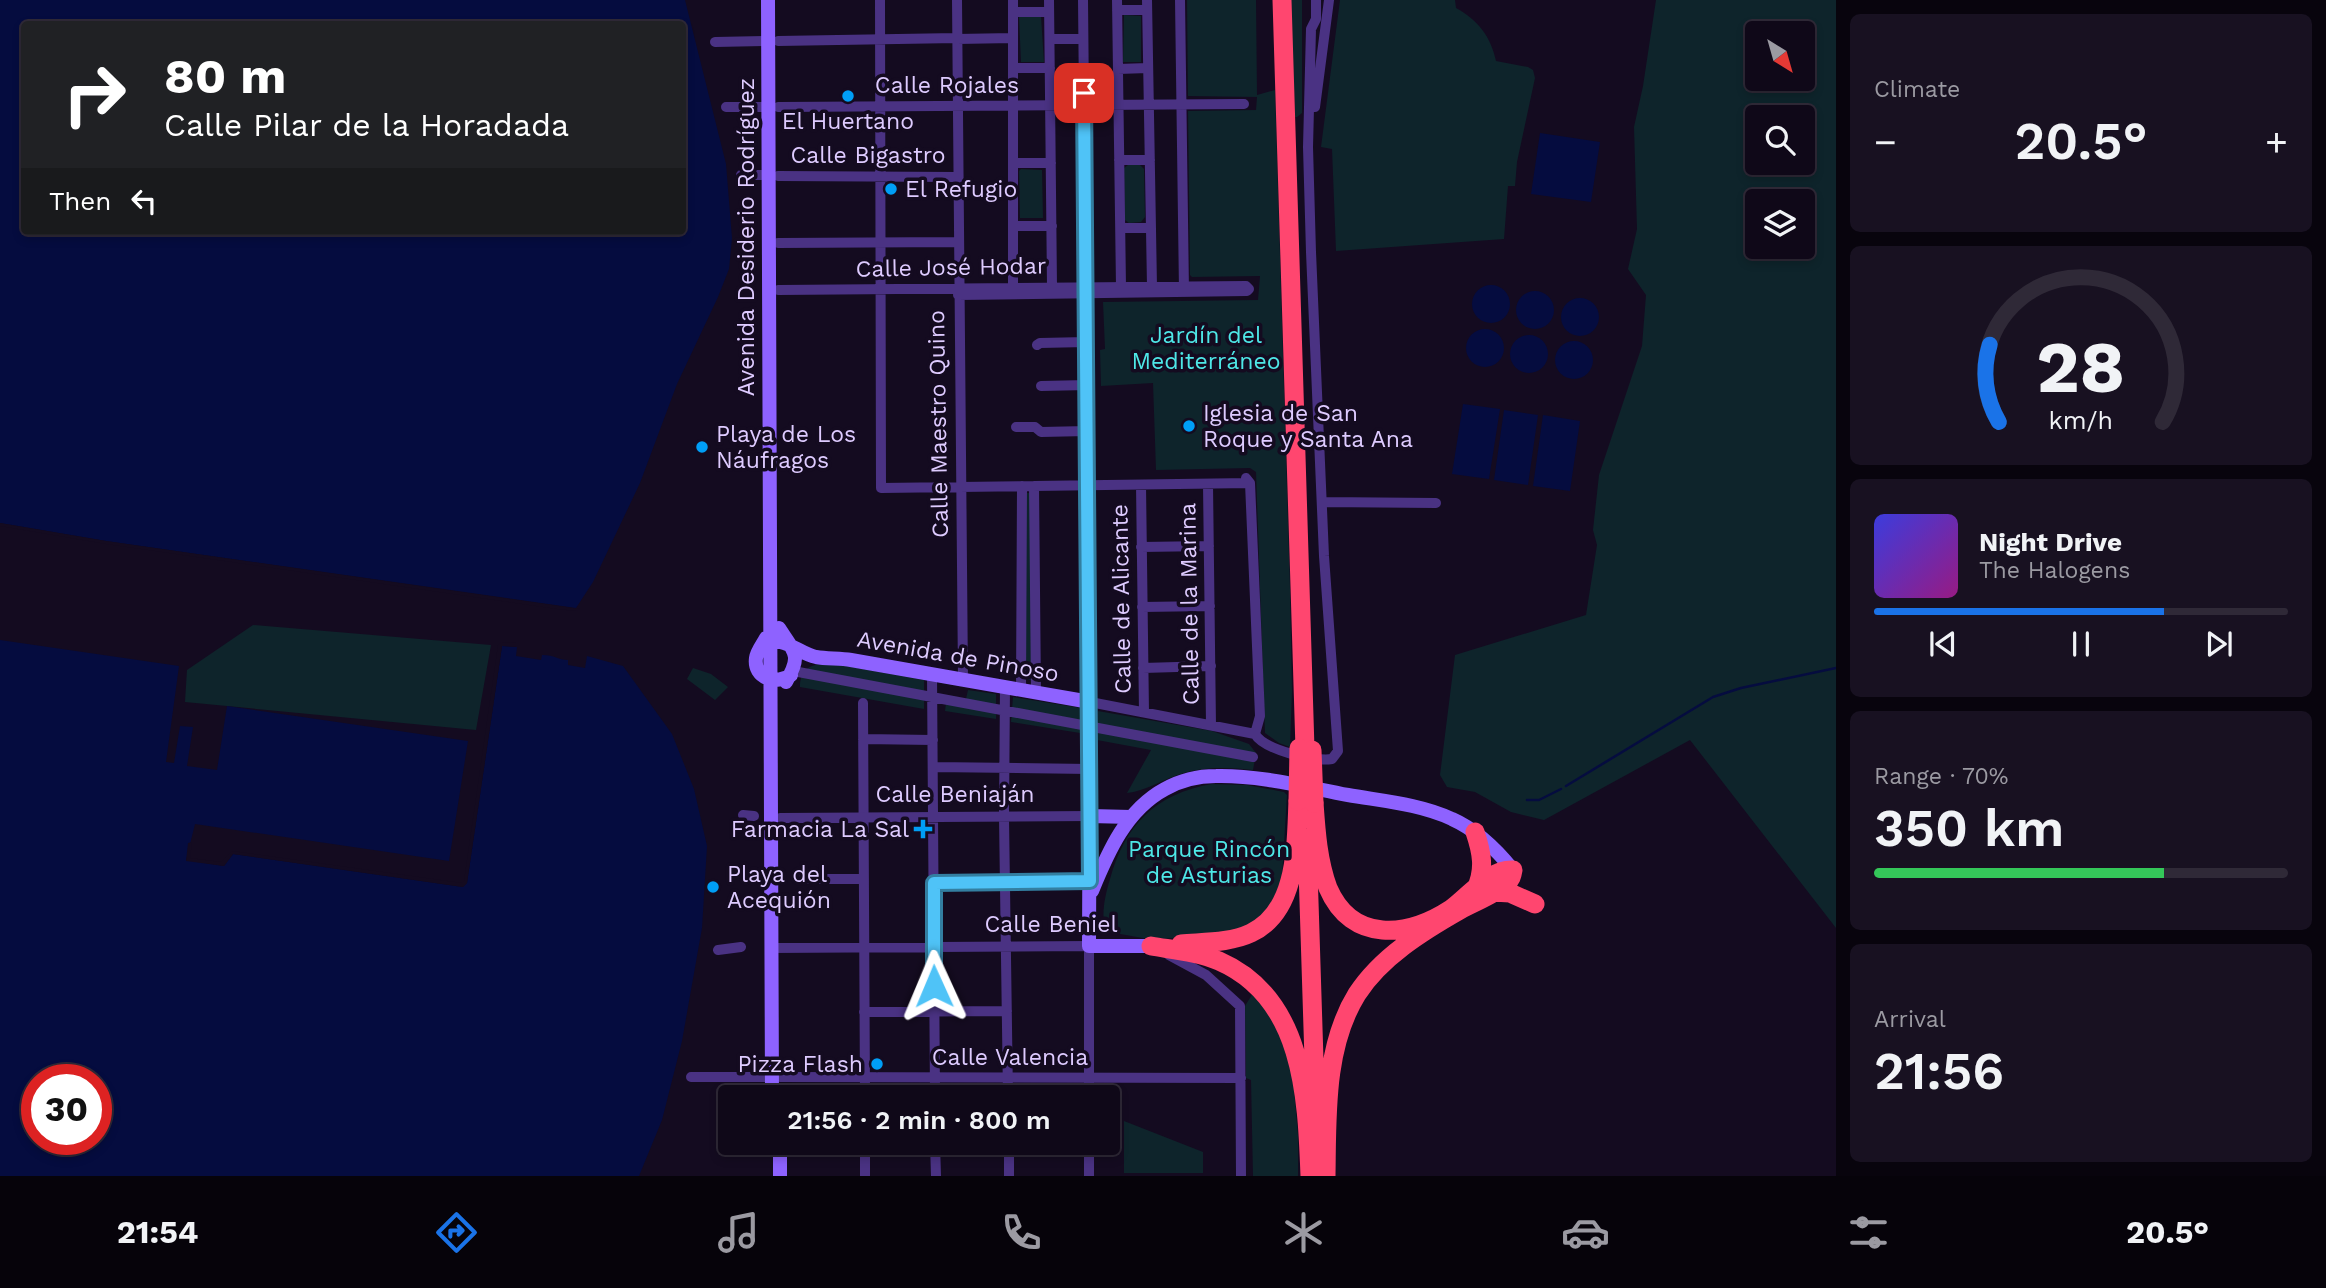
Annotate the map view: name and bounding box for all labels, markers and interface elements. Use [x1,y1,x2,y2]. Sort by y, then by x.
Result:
north arrow [1745,21,1815,91]
map controls [1745,21,1815,259]
text: 80 m [164,47,286,105]
icon: right [49,49,140,140]
pin [1054,63,1114,123]
street label: Calle Rojales [875,72,1019,99]
icon: arrive [1065,74,1103,112]
text: Climate [1874,76,1960,103]
street label: Avenida Desiderio Rodríguez [733,78,760,396]
marker: El Huertano [840,88,856,104]
button: search [1745,105,1815,175]
text: Calle Pilar de la Horadada [164,106,569,144]
place label: El Huertano [782,108,914,135]
text: 20.5° [2015,111,2147,172]
text: − [1874,120,1897,164]
text: + [2265,120,2288,164]
street label: Calle Bigastro [791,142,945,169]
place label: El Refugio [905,176,1017,203]
marker: El Refugio [883,181,899,197]
icon: left [125,182,163,220]
text: Then [49,186,111,216]
button: layers [1745,189,1815,259]
street label: Calle José Hodar [855,252,1047,283]
street label: Calle Maestro Quino [923,310,954,538]
park label: Jardín del Mediterráneo [1132,322,1280,375]
text: 28 [2036,324,2126,410]
place label: Iglesia de San Roque y Santa Ana [1203,400,1413,453]
text: km/h [2049,405,2113,434]
marker: Iglesia de San Roque y Santa Ana [1181,418,1197,434]
place label: Playa de Los Náufragos [716,421,856,474]
marker: Playa de Los Náufragos [694,439,710,455]
street label: Calle de la Marina [1174,503,1205,705]
street label: Calle de Alicante [1106,504,1137,694]
text: Night Drive [1979,527,2122,557]
text: The Halogens [1979,557,2130,584]
street label: Avenida de Pinoso [855,625,1061,688]
icon: previous [1924,625,1962,663]
icon: pause [2062,625,2100,663]
icon: next [2200,625,2238,663]
text: Range · 70% [1874,763,2008,790]
street label: Calle Beniaján [875,781,1035,808]
text: 350 km [1874,798,2064,859]
place label: Farmacia La Sal [731,816,909,843]
marker: Farmacia La Sal [915,821,931,837]
park label: Parque Rincón de Asturias [1128,836,1290,889]
place label: Playa del Acequión [727,861,831,914]
marker: Playa del Acequión [705,879,721,895]
street label: Calle Beniel [985,911,1117,938]
position arrow [897,949,971,1023]
text: Arrival [1874,1006,1946,1033]
text: 21:56 [1874,1041,2004,1102]
street label: Calle Valencia [932,1044,1088,1071]
place label: Pizza Flash [738,1051,863,1078]
marker: Pizza Flash [869,1056,885,1072]
speed limit sign: 30 [21,1064,112,1155]
text: 21:56 · 2 min · 800 m [787,1105,1051,1135]
icon: directions [432,1208,481,1257]
icon: music [714,1208,763,1257]
icon: phone [997,1208,1046,1257]
icon: climate [1279,1208,1328,1257]
icon: car [1561,1208,1610,1257]
icon: filters [1844,1208,1893,1257]
text: 21:54 [117,1213,199,1251]
text: 20.5° [2126,1213,2209,1251]

